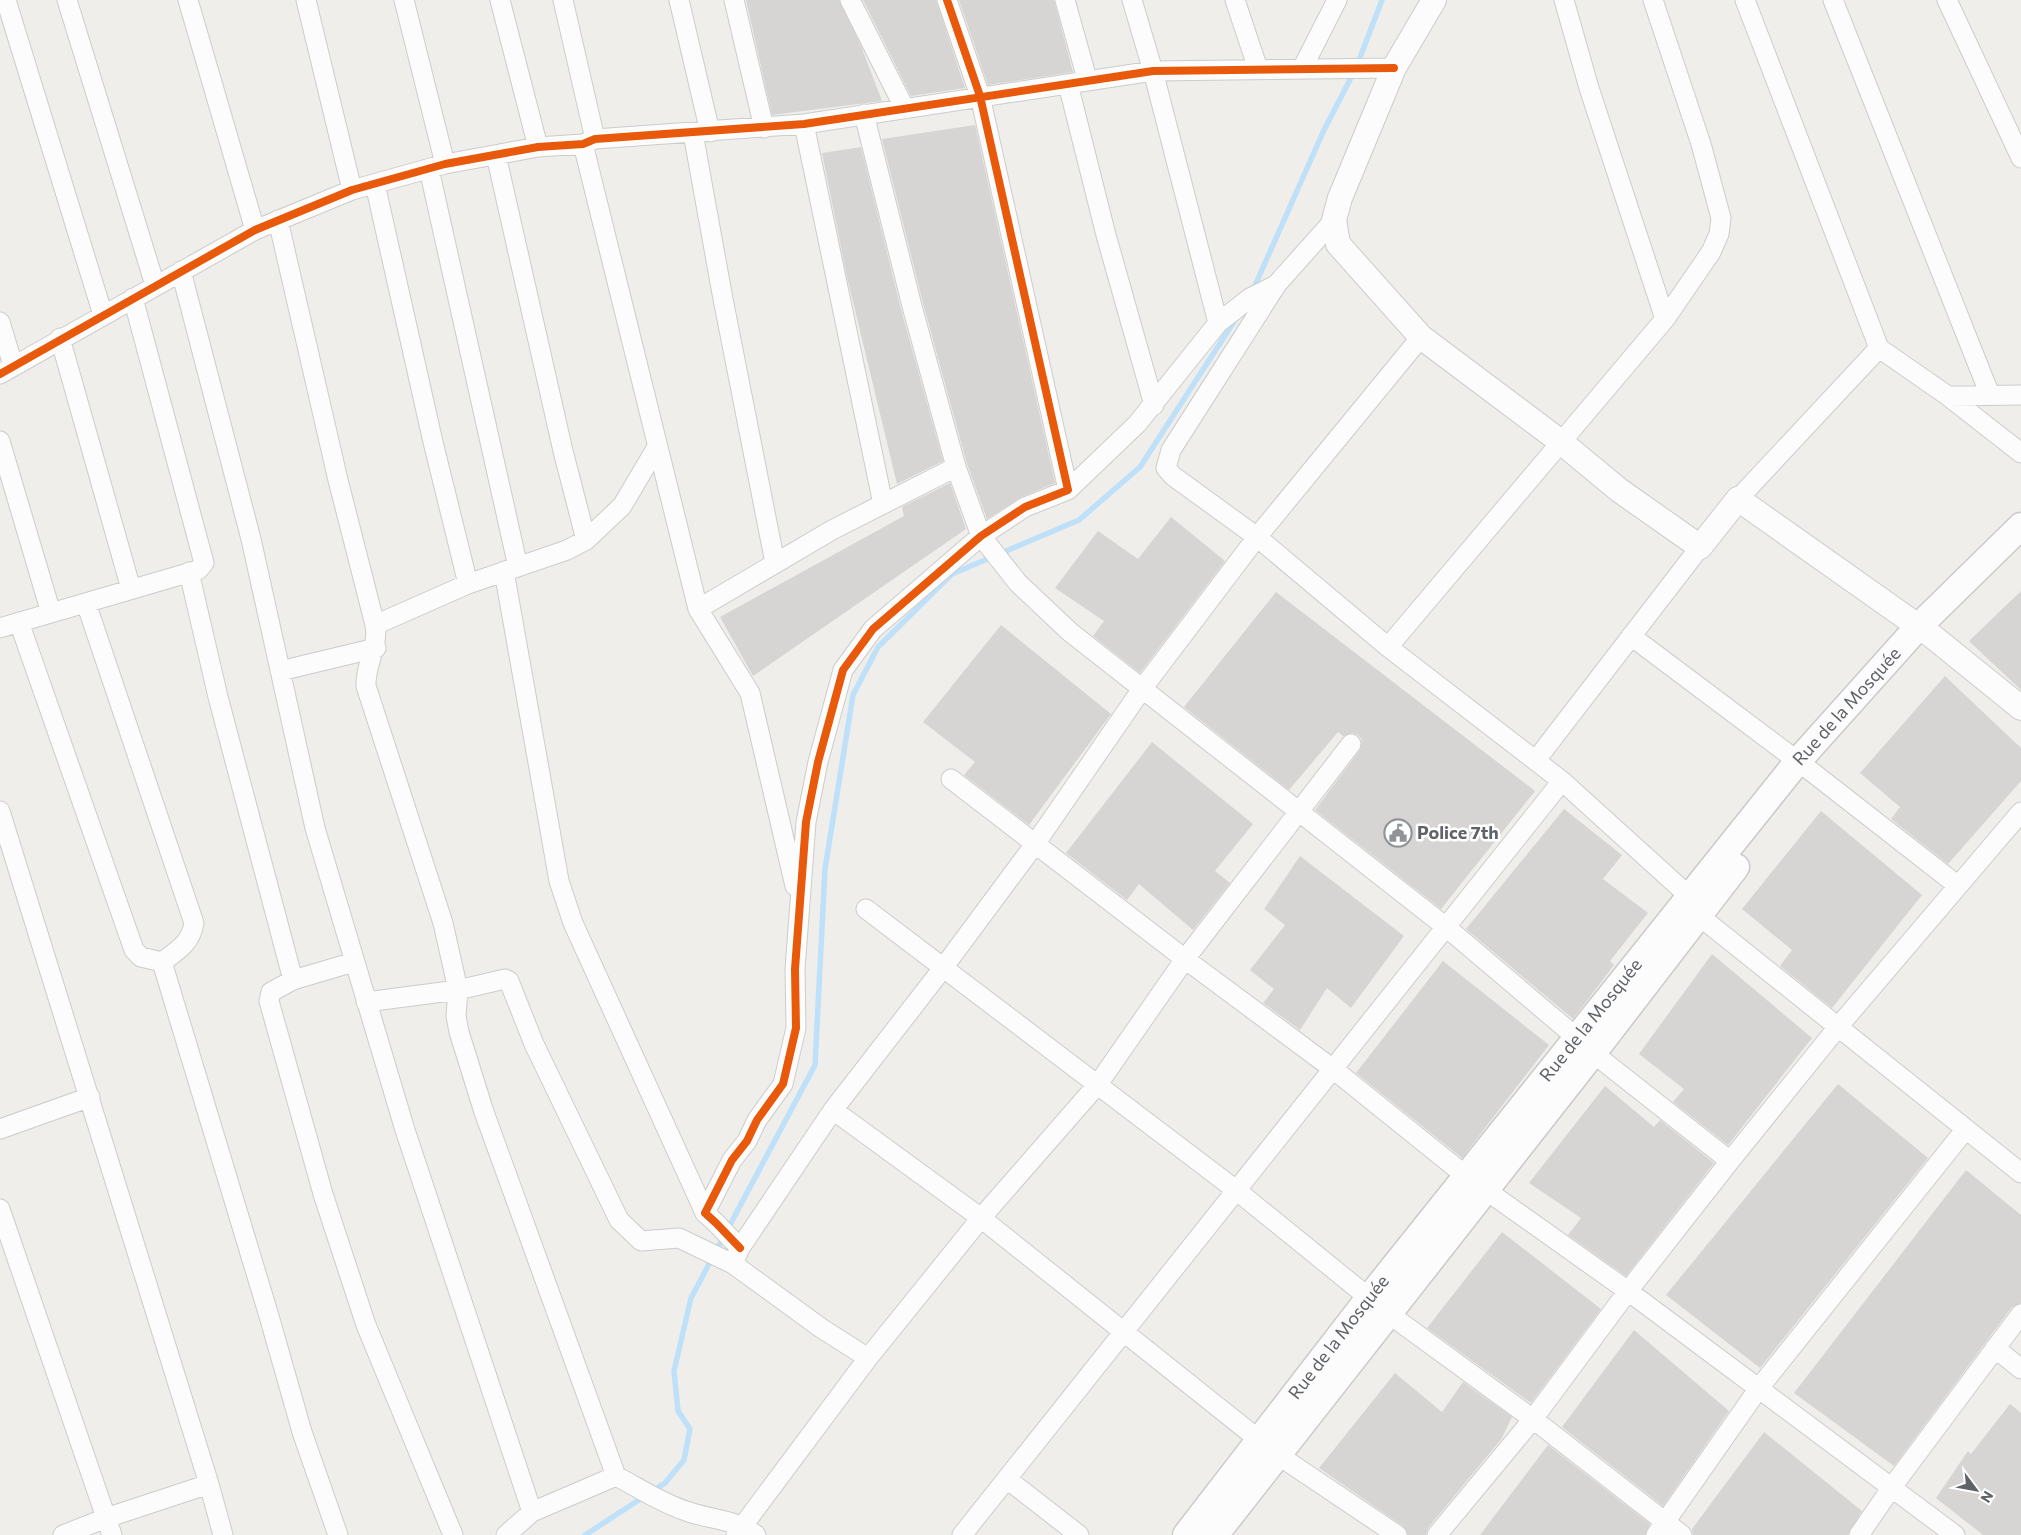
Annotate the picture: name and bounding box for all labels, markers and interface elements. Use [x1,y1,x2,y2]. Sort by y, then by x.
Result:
street label: Rue de la Mosquée [1787,642,1905,769]
public building icon: Police 7th [1383,818,1413,848]
place label: Police 7th [1417,821,1499,843]
street label: Rue de la Mosquée [1534,954,1646,1086]
street label: Rue de la Mosquée [1283,1270,1393,1403]
north arrow [1951,1465,2001,1515]
text: N [1977,1488,1997,1506]

